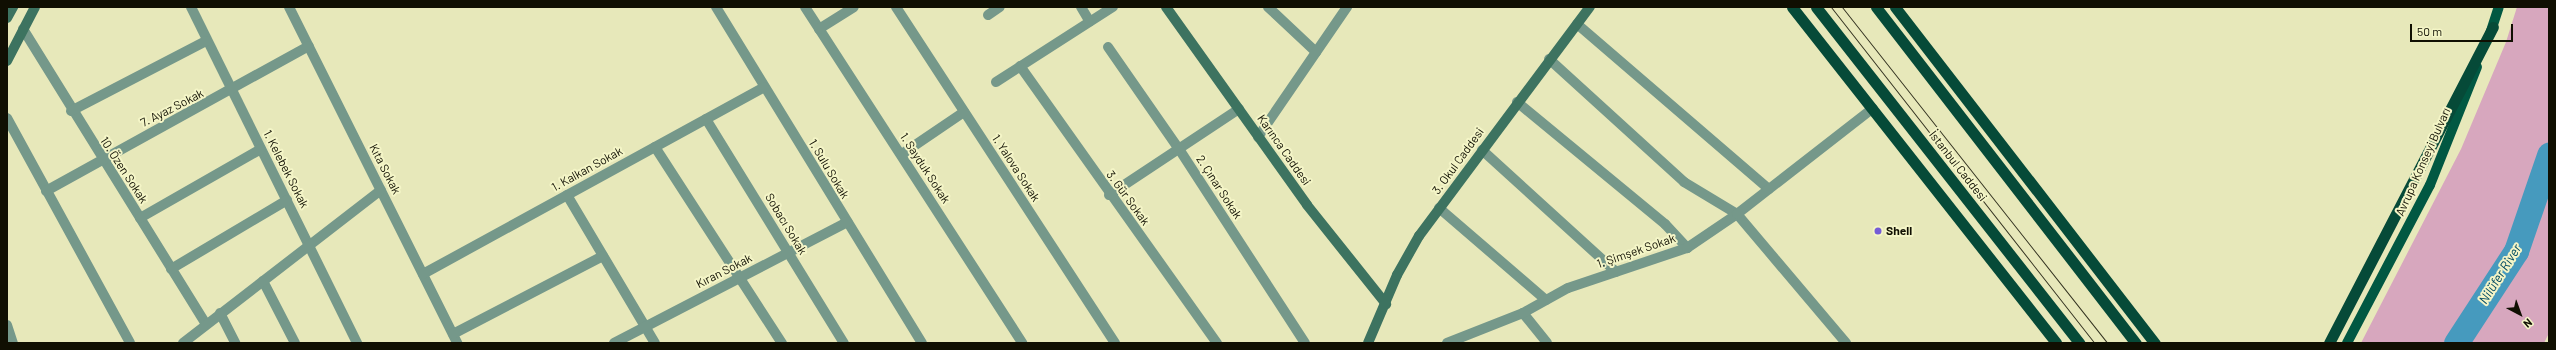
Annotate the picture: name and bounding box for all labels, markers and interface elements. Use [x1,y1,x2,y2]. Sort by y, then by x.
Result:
scale bar [2412,16,2515,42]
text: 50 m [2417,24,2442,38]
street label: 7. Ayaz Sokak [138,86,206,130]
street label: Avrupa Konseyi Bulvarı [2393,106,2453,218]
street label: Karınca Caddesi [1254,112,1314,188]
street label: 3. Okul Caddesi [1429,125,1487,197]
street label: 1. Kelebek Sokak [260,128,312,210]
street label: İstanbul Caddesi [1926,128,1990,204]
street label: 1. Sayduk Sokak [897,130,953,206]
street label: 1. Yalova Sokak [989,132,1043,204]
street label: 10. Özen Sokak [97,134,151,206]
street label: 1. Sulu Sokak [806,137,852,201]
street label: Kıta Sokak [366,142,404,196]
street label: 1. Kalkan Sokak [549,144,625,194]
street label: 2. Çınar Sokak [1193,152,1245,222]
street label: 3. Gür Sokak [1103,168,1153,228]
street label: Sobacı Sokak [762,191,810,257]
place label: Shell [1886,224,1912,238]
marker: Shell [1873,226,1883,236]
street label: 1. Şimşek Sokak [1595,231,1677,271]
water label: Nilüfer River [2476,241,2524,307]
street label: Kıran Sokak [694,251,754,291]
north arrow [2500,294,2540,334]
text: N [2521,316,2535,331]

